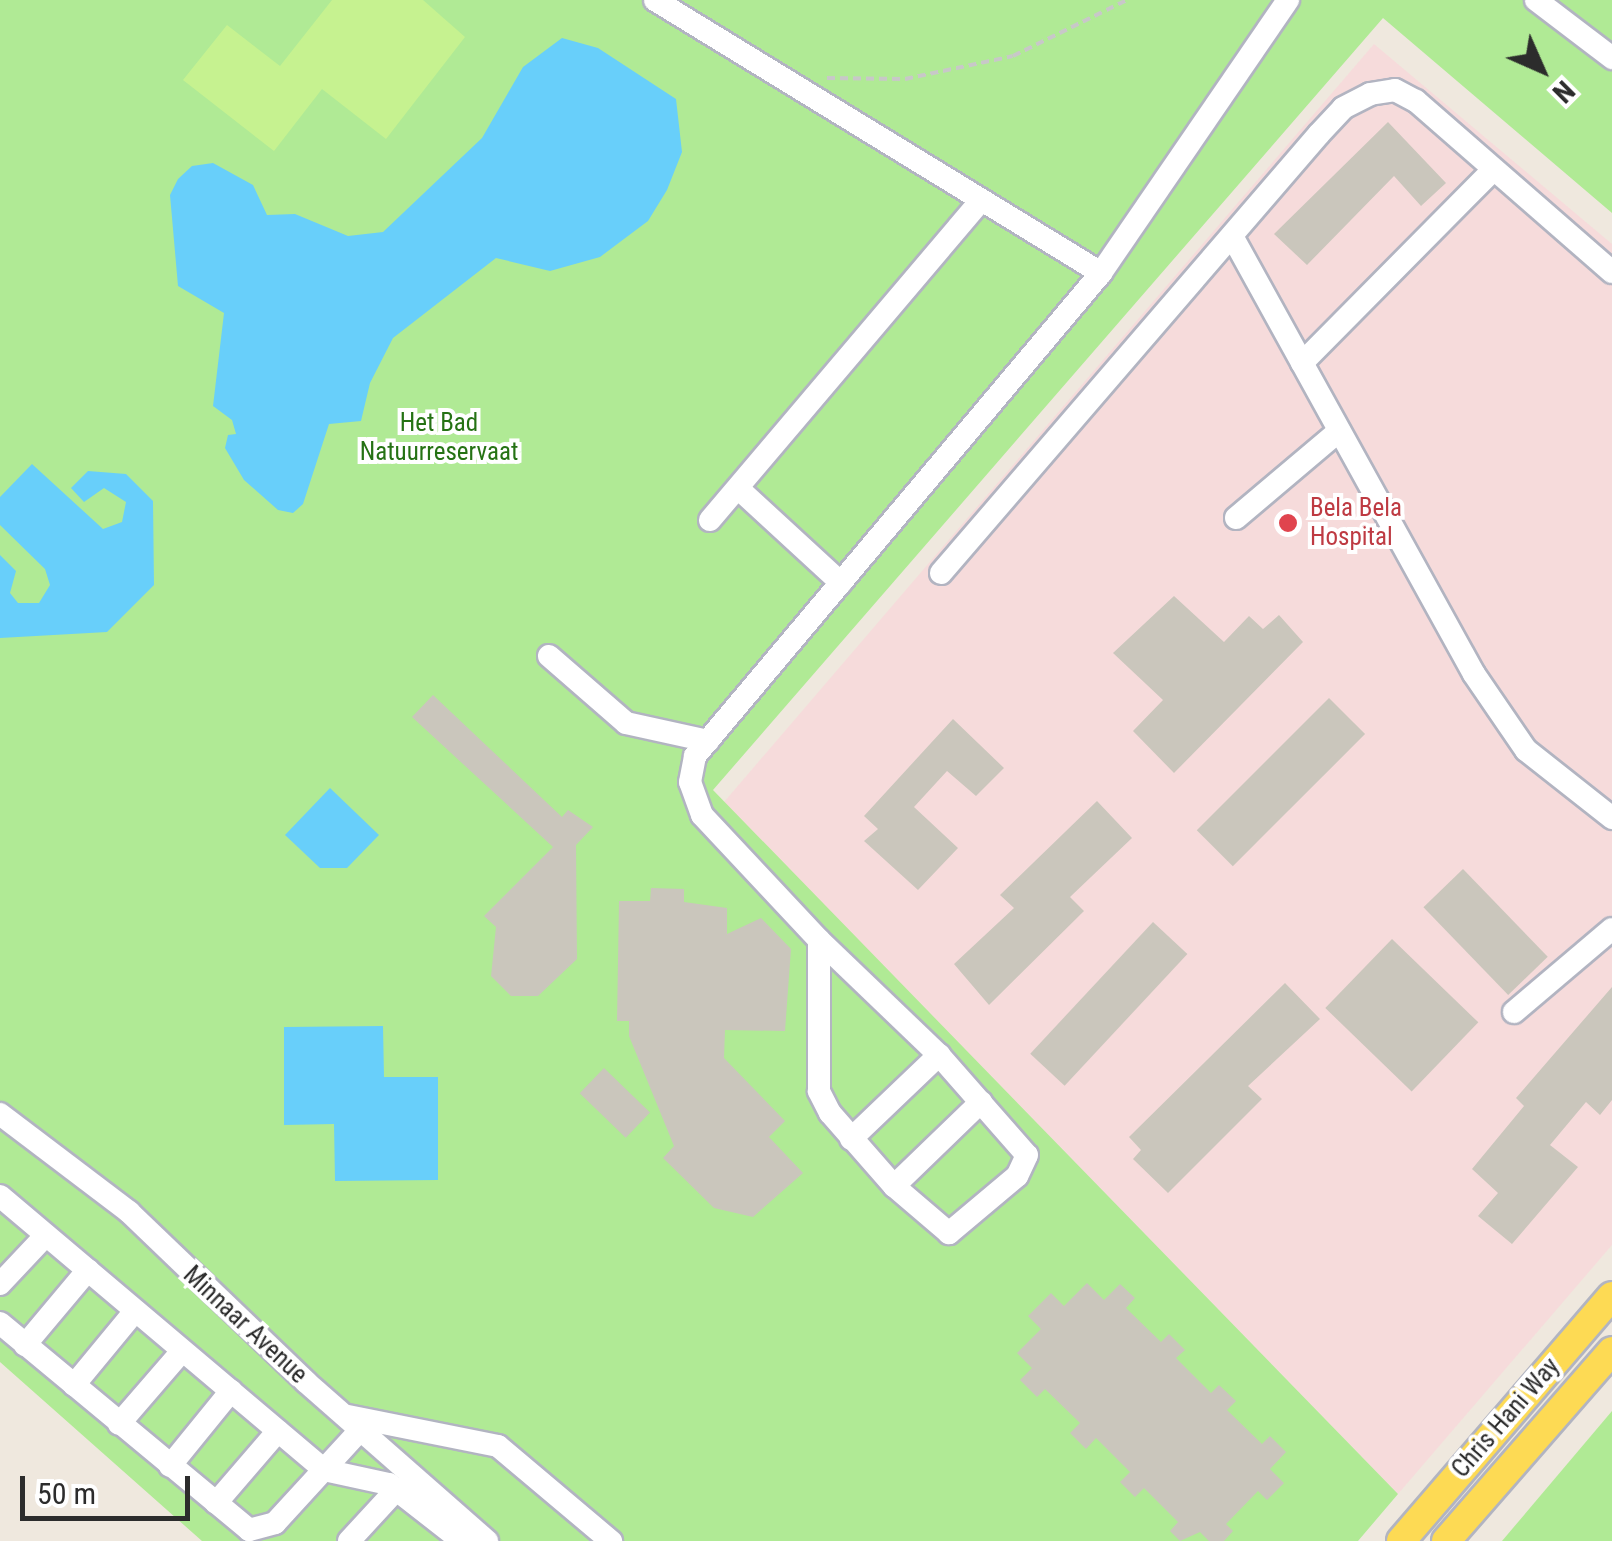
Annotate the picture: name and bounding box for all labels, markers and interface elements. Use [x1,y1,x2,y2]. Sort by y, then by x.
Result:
north arrow [1492,20,1592,120]
text: N [1546,74,1581,109]
park label: Het Bad Natuurreservaat [360,409,518,468]
place label: Bela Bela Hospital [1310,494,1402,553]
marker: Bela Bela Hospital [1275,510,1301,536]
street label: Minnaar Avenue [177,1260,313,1390]
street label: Chris Hani Way [1446,1352,1566,1484]
scale bar [25,1456,195,1518]
text: 50 m [37,1476,96,1511]

